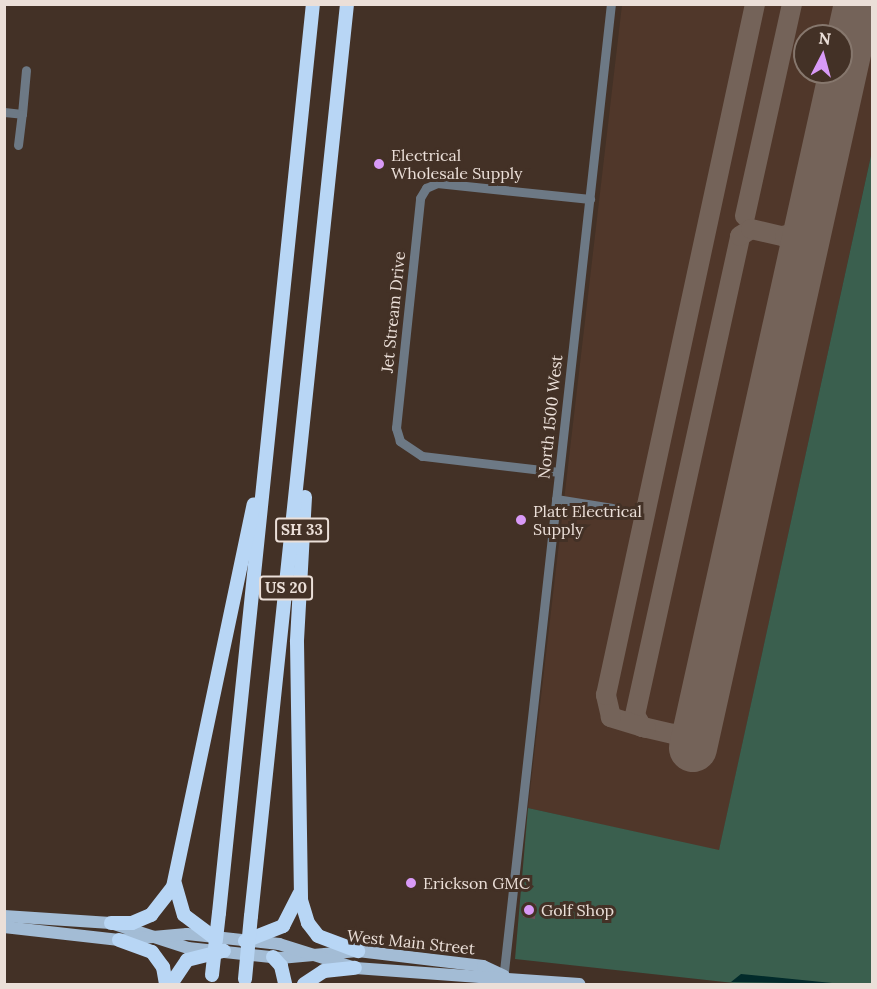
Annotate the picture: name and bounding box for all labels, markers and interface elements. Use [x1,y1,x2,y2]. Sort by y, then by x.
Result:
north arrow [793,24,853,84]
text: N [817,27,832,49]
place label: Electrical Wholesale Supply [391,145,522,183]
marker: Electrical Wholesale Supply [372,157,386,171]
street label: Jet Stream Drive [377,250,409,374]
street label: North 1500 West [534,354,566,480]
place label: Platt Electrical Supply [533,501,642,539]
marker: Platt Electrical Supply [514,513,528,527]
road number: SH 33 [275,518,329,542]
road number: US 20 [259,576,313,600]
place label: Erickson GMC [423,873,530,893]
marker: Erickson GMC [404,876,418,890]
place label: Golf Shop [541,900,614,920]
marker: Golf Shop [522,903,536,917]
street label: West Main Street [346,926,476,958]

